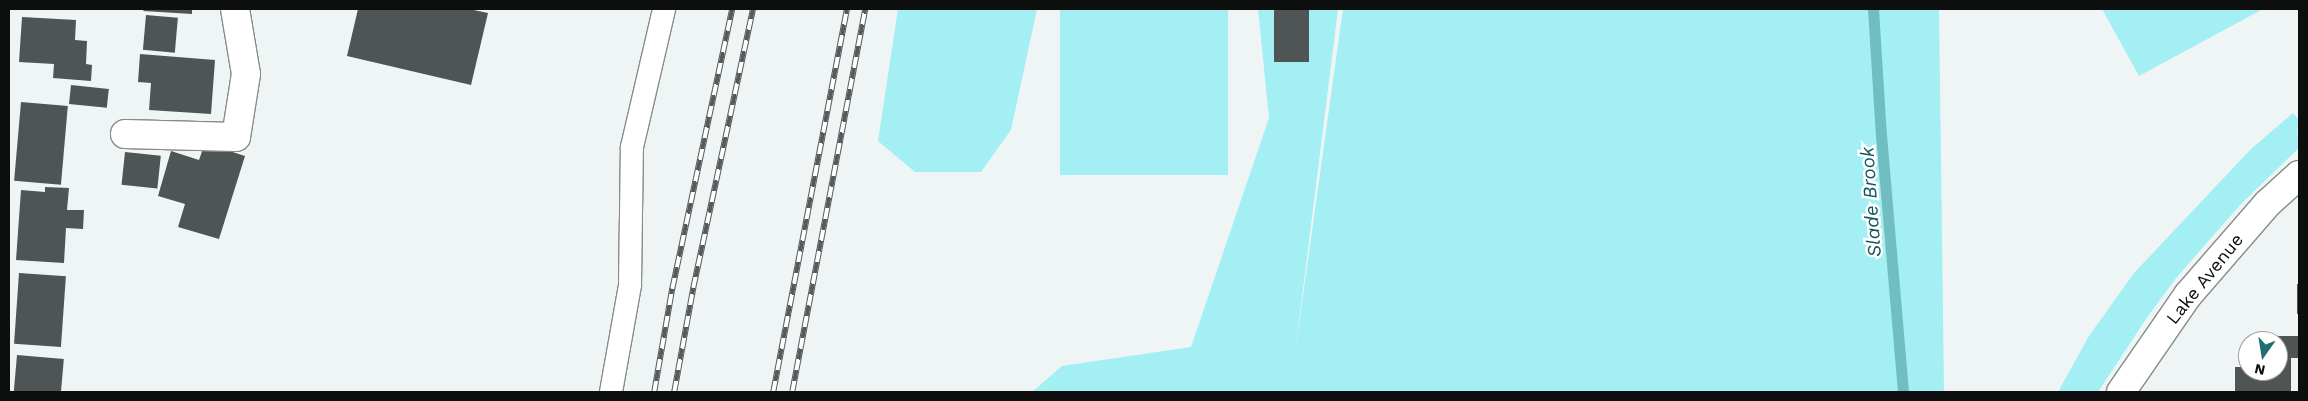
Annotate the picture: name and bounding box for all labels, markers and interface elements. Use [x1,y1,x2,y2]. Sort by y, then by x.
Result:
water label: Slade Brook [1856,146,1886,258]
street label: Lake Avenue [2162,229,2248,329]
north arrow [2238,331,2288,381]
text: N [2253,361,2267,379]

